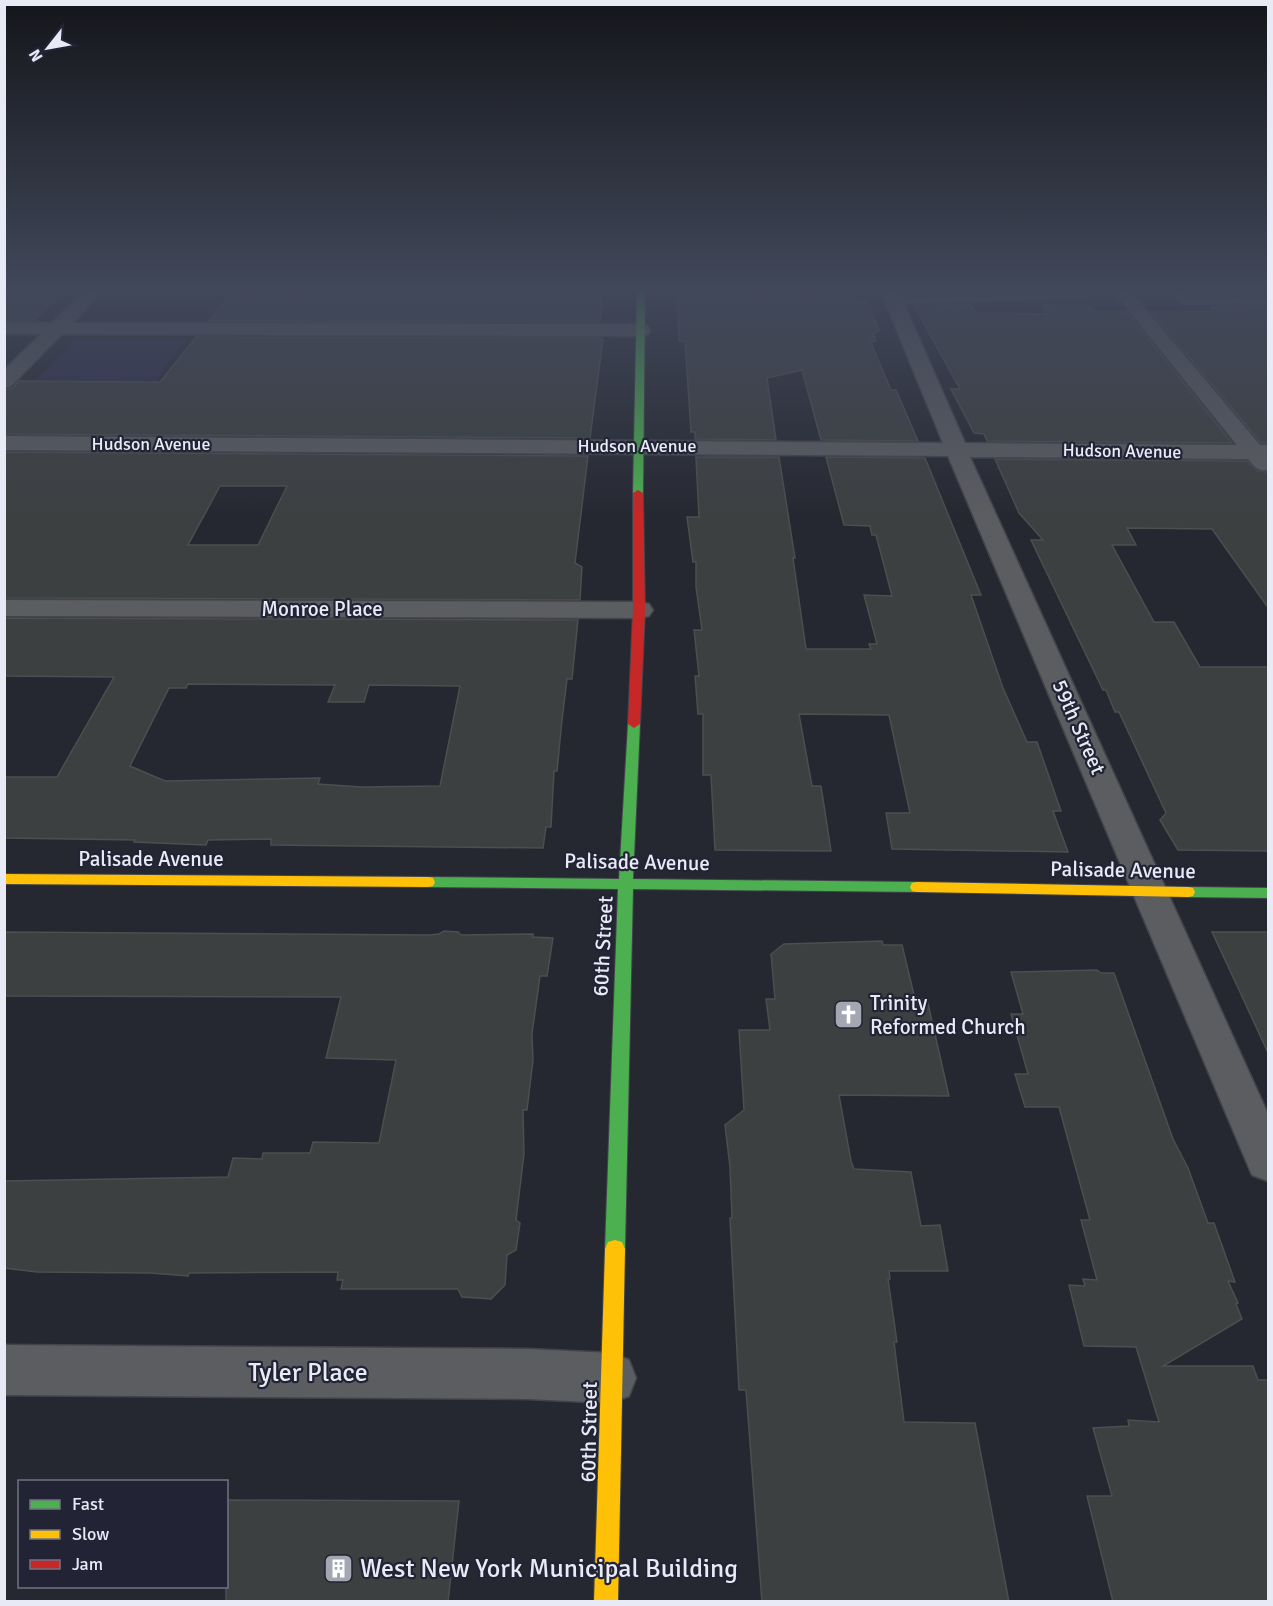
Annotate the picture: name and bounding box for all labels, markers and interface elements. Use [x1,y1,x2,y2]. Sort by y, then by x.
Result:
north arrow [18,18,78,78]
text: N [25,45,47,65]
street label: Hudson Avenue [92,433,210,455]
street label: Hudson Avenue [578,435,696,457]
street label: Hudson Avenue [1062,439,1182,463]
street label: Monroe Place [261,596,383,622]
street label: 59th Street [1047,676,1111,778]
street label: Palisade Avenue [78,846,224,872]
street label: Palisade Avenue [564,848,710,876]
street label: Palisade Avenue [1050,856,1196,884]
street label: 60th Street [587,895,619,997]
place label: Trinity Reformed Church [870,990,1026,1040]
church icon: Trinity Reformed Church [833,999,865,1031]
street label: Tyler Place [248,1357,368,1389]
street label: 60th Street [575,1381,603,1483]
legend [18,1480,228,1588]
text: Fast [72,1493,104,1515]
text: Slow [72,1523,109,1545]
building icon: West New York Municipal Building [323,1552,355,1584]
text: Jam [72,1553,103,1575]
place label: West New York Municipal Building [360,1553,738,1585]

